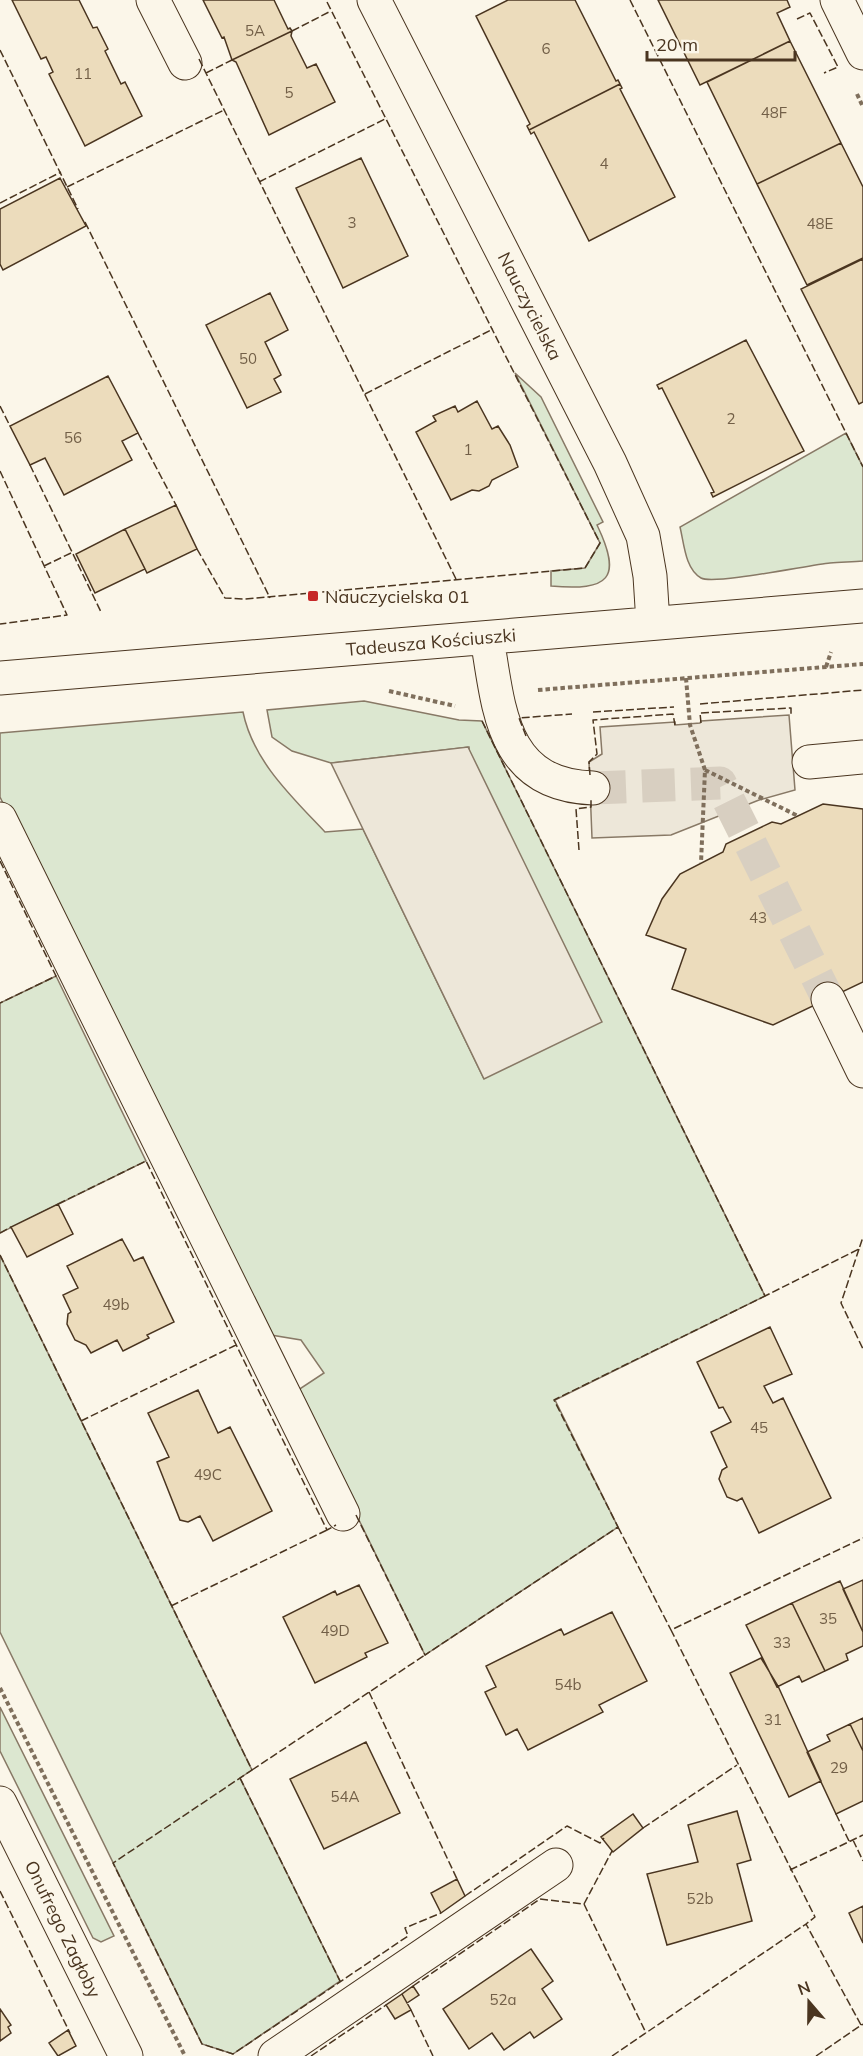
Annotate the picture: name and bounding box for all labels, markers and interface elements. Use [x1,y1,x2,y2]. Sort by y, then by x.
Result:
house number: 5A [245,21,265,40]
scale bar [647,24,796,62]
text: 20 m [656,33,698,56]
house number: 6 [541,39,551,58]
house number: 11 [74,64,92,83]
house number: 5 [284,83,294,102]
house number: 48F [761,103,787,122]
house number: 4 [599,154,609,173]
house number: 3 [347,213,357,232]
house number: 48E [807,214,834,233]
street label: Nauczycielska [493,248,567,364]
house number: 50 [239,349,257,368]
house number: 2 [726,409,736,428]
house number: 56 [64,428,82,447]
house number: 1 [463,440,473,459]
place label: Nauczycielska 01 [325,585,470,608]
marker: Nauczycielska 01 [306,589,320,603]
street label: Tadeusza Kościuszki [345,623,517,661]
house number: 43 [749,908,767,927]
house number: 49b [102,1295,130,1314]
house number: 45 [750,1418,768,1437]
house number: 49C [194,1465,222,1484]
house number: 35 [819,1609,837,1628]
house number: 49D [320,1621,350,1640]
house number: 33 [773,1633,791,1652]
house number: 54b [554,1675,582,1694]
house number: 31 [764,1710,782,1729]
house number: 29 [830,1758,848,1777]
house number: 54A [330,1787,360,1806]
street label: Onufrego Zagłoby [20,1857,106,2002]
house number: 52b [686,1889,714,1908]
north arrow [779,1972,839,2032]
text: N [795,1976,813,1999]
house number: 52a [489,1990,517,2009]

